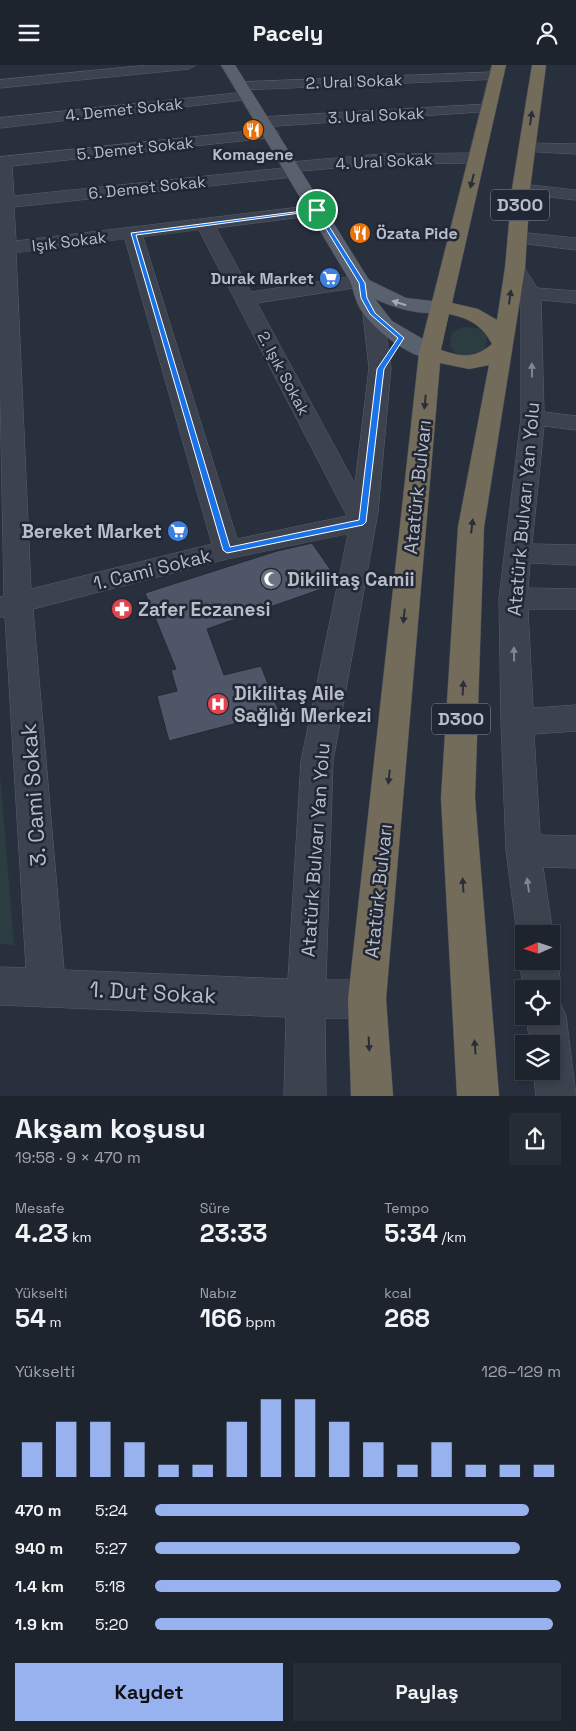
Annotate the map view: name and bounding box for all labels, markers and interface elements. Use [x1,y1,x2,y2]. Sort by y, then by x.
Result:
icon: menu [15,19,43,47]
text: Pacely [253,19,323,47]
icon: person [533,19,561,47]
street label: 2. Ural Sokak [305,69,403,94]
street label: 4. Demet Sokak [64,93,184,126]
street label: 3. Ural Sokak [327,102,425,129]
one-way arrow [527,110,535,126]
restaurant icon: Komagene [241,118,265,142]
street label: 5. Demet Sokak [75,132,195,165]
place label: Komagene [213,144,293,165]
street label: 4. Ural Sokak [335,148,434,175]
street label: 6. Demet Sokak [87,171,207,204]
one-way arrow [468,173,476,188]
pin [296,189,338,231]
road number: D300 [491,189,549,221]
icon: arrive [303,196,331,224]
restaurant icon: Özata Pide [348,221,372,245]
place label: Özata Pide [376,223,458,244]
street label: Işık Sokak [31,226,108,256]
supermarket icon: Durak Market [318,266,342,290]
place label: Durak Market [210,268,314,289]
one-way arrow [507,289,515,305]
one-way arrow [391,299,406,307]
street label: 2. Işık Sokak [253,328,315,419]
one-way arrow [528,361,536,377]
one-way arrow [421,394,429,410]
street label: Atatürk Bulvarı Yan Yolu [502,401,545,617]
street label: Atatürk Bulvarı [398,419,437,555]
one-way arrow [468,518,476,534]
place label: Bereket Market [21,519,162,544]
supermarket icon: Bereket Market [166,519,190,543]
street label: 1. Cami Sokak [91,543,214,596]
mosque icon: Dikilitaş Camii [259,567,283,591]
place label: Dikilitaş Camii [287,567,415,592]
pharmacy icon: Zafer Eczanesi [110,597,134,621]
place label: Zafer Eczanesi [138,597,271,622]
one-way arrow [400,608,408,624]
one-way arrow [510,645,518,661]
one-way arrow [459,680,467,696]
place label: Dikilitaş Aile Sağlığı Merkezi [234,681,372,728]
hospital icon: Dikilitaş Aile Sağlığı Merkezi [206,692,230,716]
road number: D300 [432,704,490,735]
street label: 3. Cami Sokak [14,722,52,868]
street label: Atatürk Bulvarı Yan Yolu [296,742,335,958]
one-way arrow [384,770,392,786]
street label: Atatürk Bulvarı [359,823,398,959]
one-way arrow [459,877,467,893]
one-way arrow [524,877,532,893]
north arrow [515,925,560,970]
map controls [515,925,560,1080]
street label: 1. Dut Sokak [89,975,217,1009]
button: locate [515,980,560,1025]
button: layers [515,1035,560,1080]
one-way arrow [366,1036,374,1052]
one-way arrow [470,1039,478,1055]
text: Akşam koşusu [15,1110,206,1146]
button: share [509,1113,561,1165]
text: 19:58 · 9 × 470 m [15,1147,141,1168]
text: Mesafe [15,1199,64,1217]
text: Süre [200,1199,230,1217]
text: Tempo [384,1199,429,1217]
text: 4.23 [15,1217,68,1249]
text: 23:33 [200,1217,268,1249]
text: 5:34 [384,1217,438,1249]
text: km [68,1228,92,1246]
text: /km [438,1228,466,1246]
text: Yükselti [15,1284,67,1302]
text: Nabız [200,1284,237,1302]
text: kcal [384,1284,411,1302]
text: 54 [15,1302,46,1334]
text: 166 [200,1302,242,1334]
text: 268 [384,1302,430,1334]
text: m [46,1313,62,1331]
text: bpm [242,1313,276,1331]
text: Yükselti [15,1361,75,1382]
text: 126–129 m [481,1361,561,1382]
text: 470 m [15,1500,61,1521]
text: 5:24 [95,1500,128,1521]
text: 940 m [15,1538,63,1559]
text: 5:27 [95,1538,127,1559]
text: 1.4 km [15,1576,64,1597]
text: 5:18 [95,1576,125,1597]
text: 1.9 km [15,1614,64,1635]
text: 5:20 [95,1614,129,1635]
button: Kaydet [15,1663,283,1721]
button: Paylaş [293,1663,561,1721]

